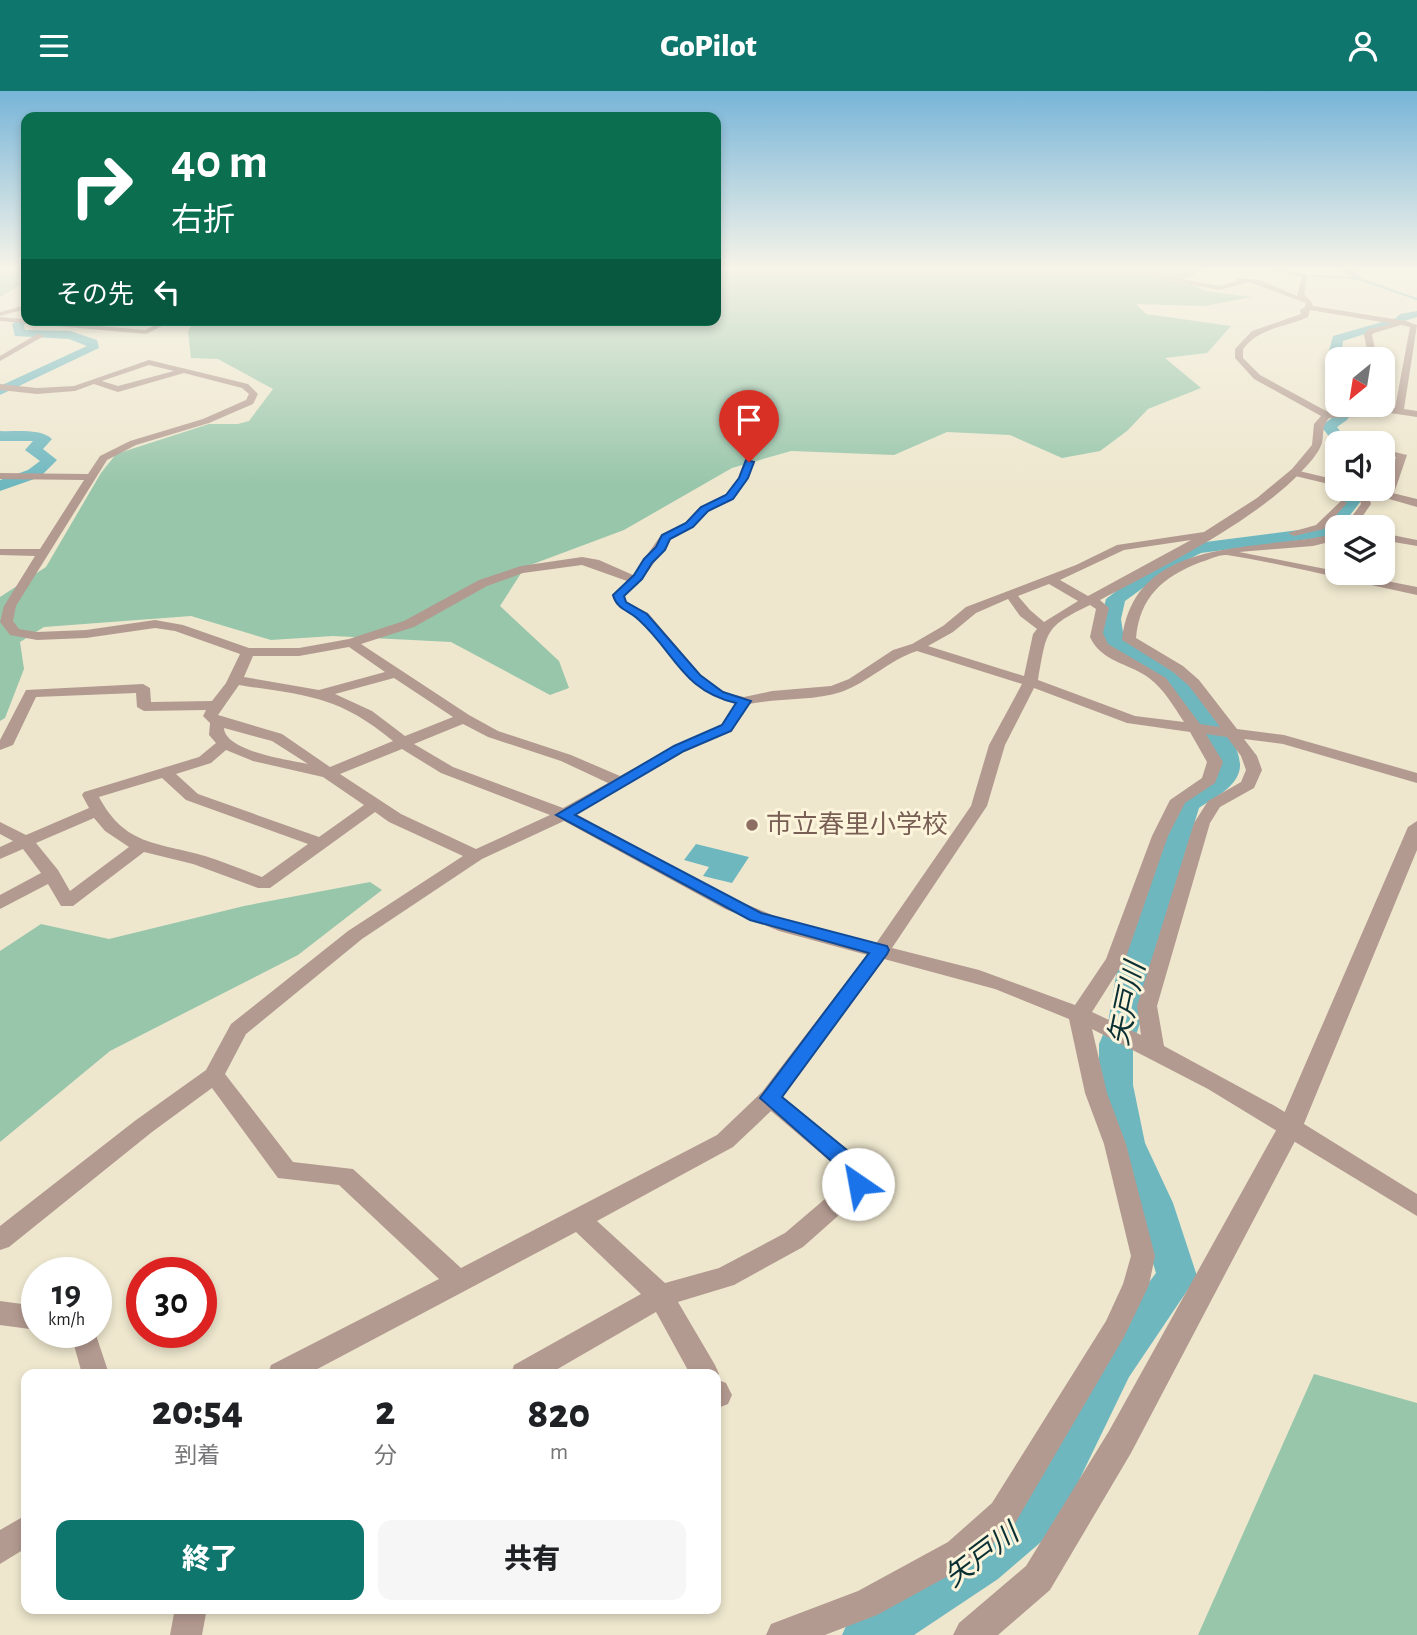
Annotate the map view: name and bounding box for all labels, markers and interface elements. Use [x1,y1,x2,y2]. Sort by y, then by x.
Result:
icon: menu [35,27,73,65]
icon: person [1344,27,1382,65]
text: GoPilot [660,30,757,62]
text: 40 m [171,138,268,187]
icon: right [56,140,147,231]
text: 右折 [171,204,235,236]
icon: left [148,273,186,311]
text: その先 [56,282,134,308]
north arrow [1325,347,1395,417]
map controls [1325,347,1395,585]
pin [719,390,779,462]
icon: arrive [730,401,768,439]
button: sound [1325,431,1395,501]
button: layers [1325,515,1395,585]
place label: 市立春里小学校 [766,810,948,838]
marker: 市立春里小学校 [744,817,760,833]
water label: 矢戸川 [1104,957,1151,1048]
position arrow [821,1147,895,1221]
speed limit sign: 30 [126,1257,217,1348]
text: 19 [52,1276,81,1311]
text: km/h [48,1311,85,1329]
text: 20:54 [152,1390,243,1432]
text: 2 [375,1390,395,1432]
text: 820 [527,1393,590,1435]
text: m [550,1441,568,1464]
text: 到着 [174,1445,220,1468]
text: 分 [374,1445,397,1468]
water label: 矢戸川 [939,1516,1026,1592]
button: 終了 [56,1520,364,1600]
button: 共有 [378,1520,686,1600]

